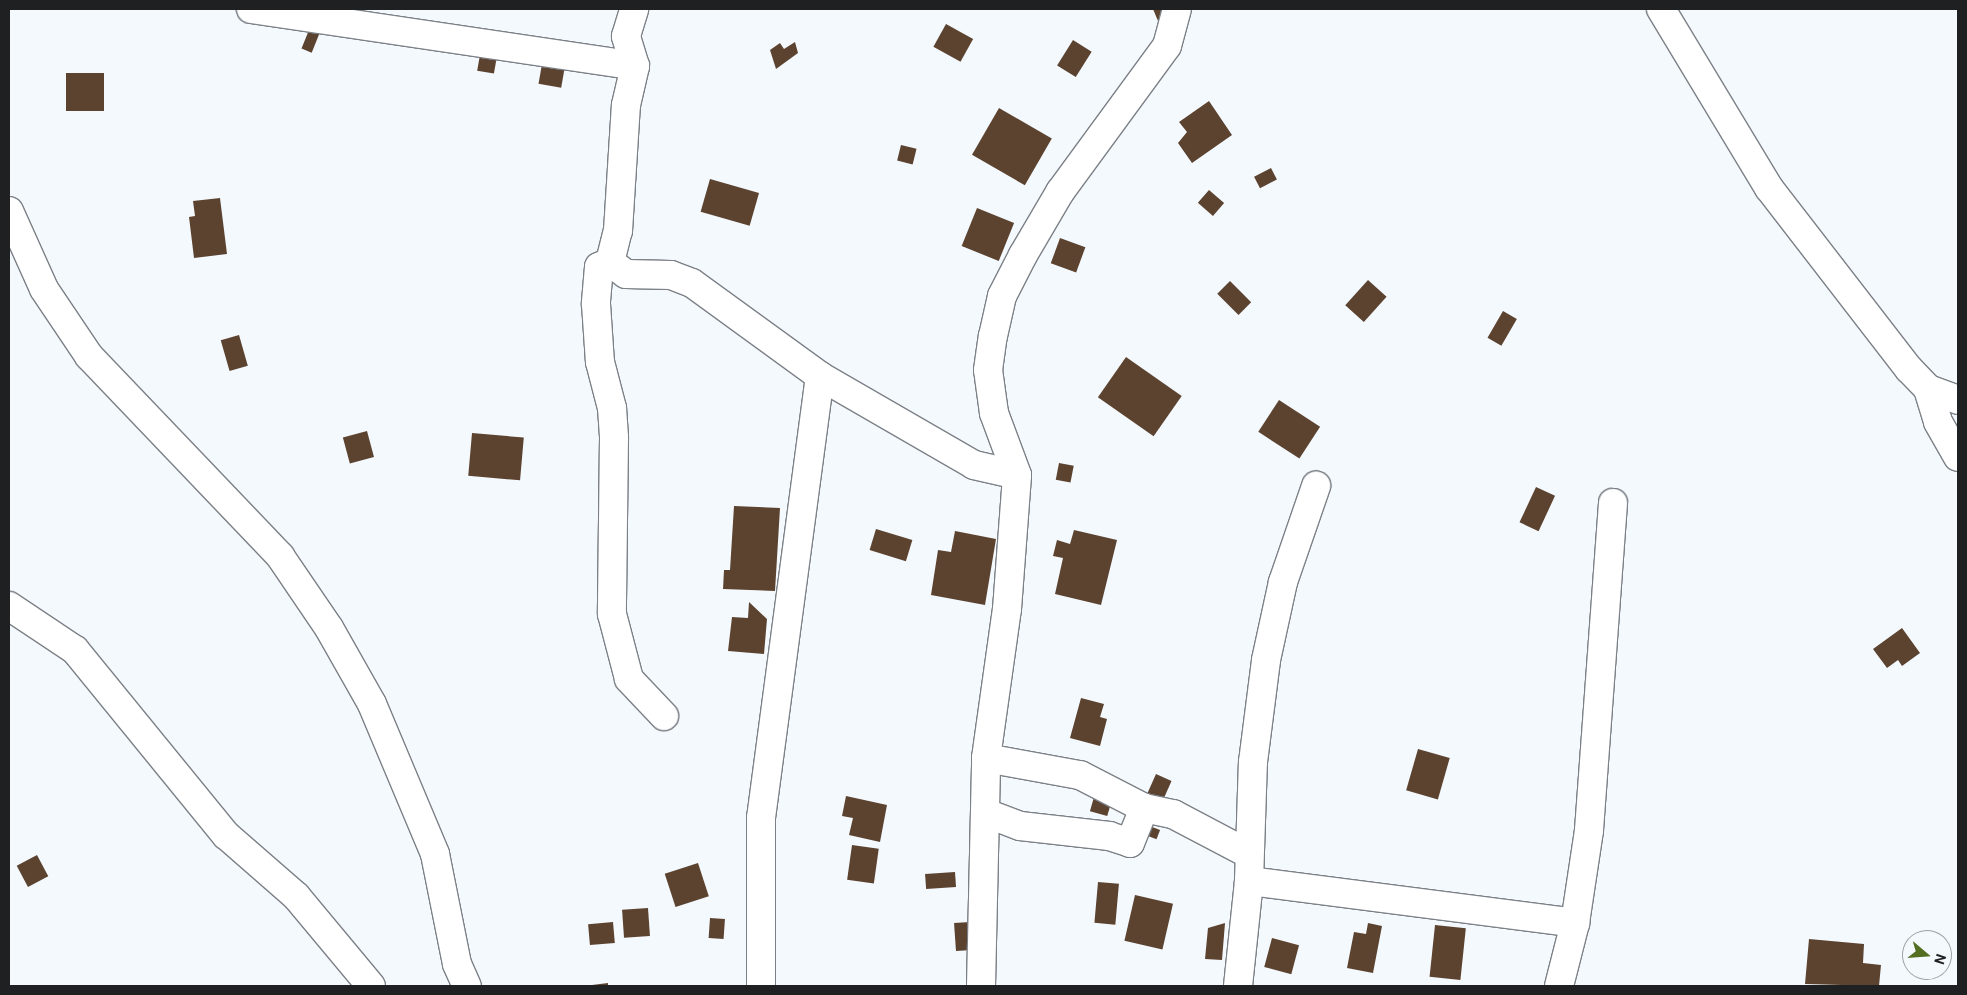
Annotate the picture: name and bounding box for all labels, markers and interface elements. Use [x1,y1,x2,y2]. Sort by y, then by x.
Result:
north arrow [1902,930,1952,980]
text: N [1931,952,1949,966]

